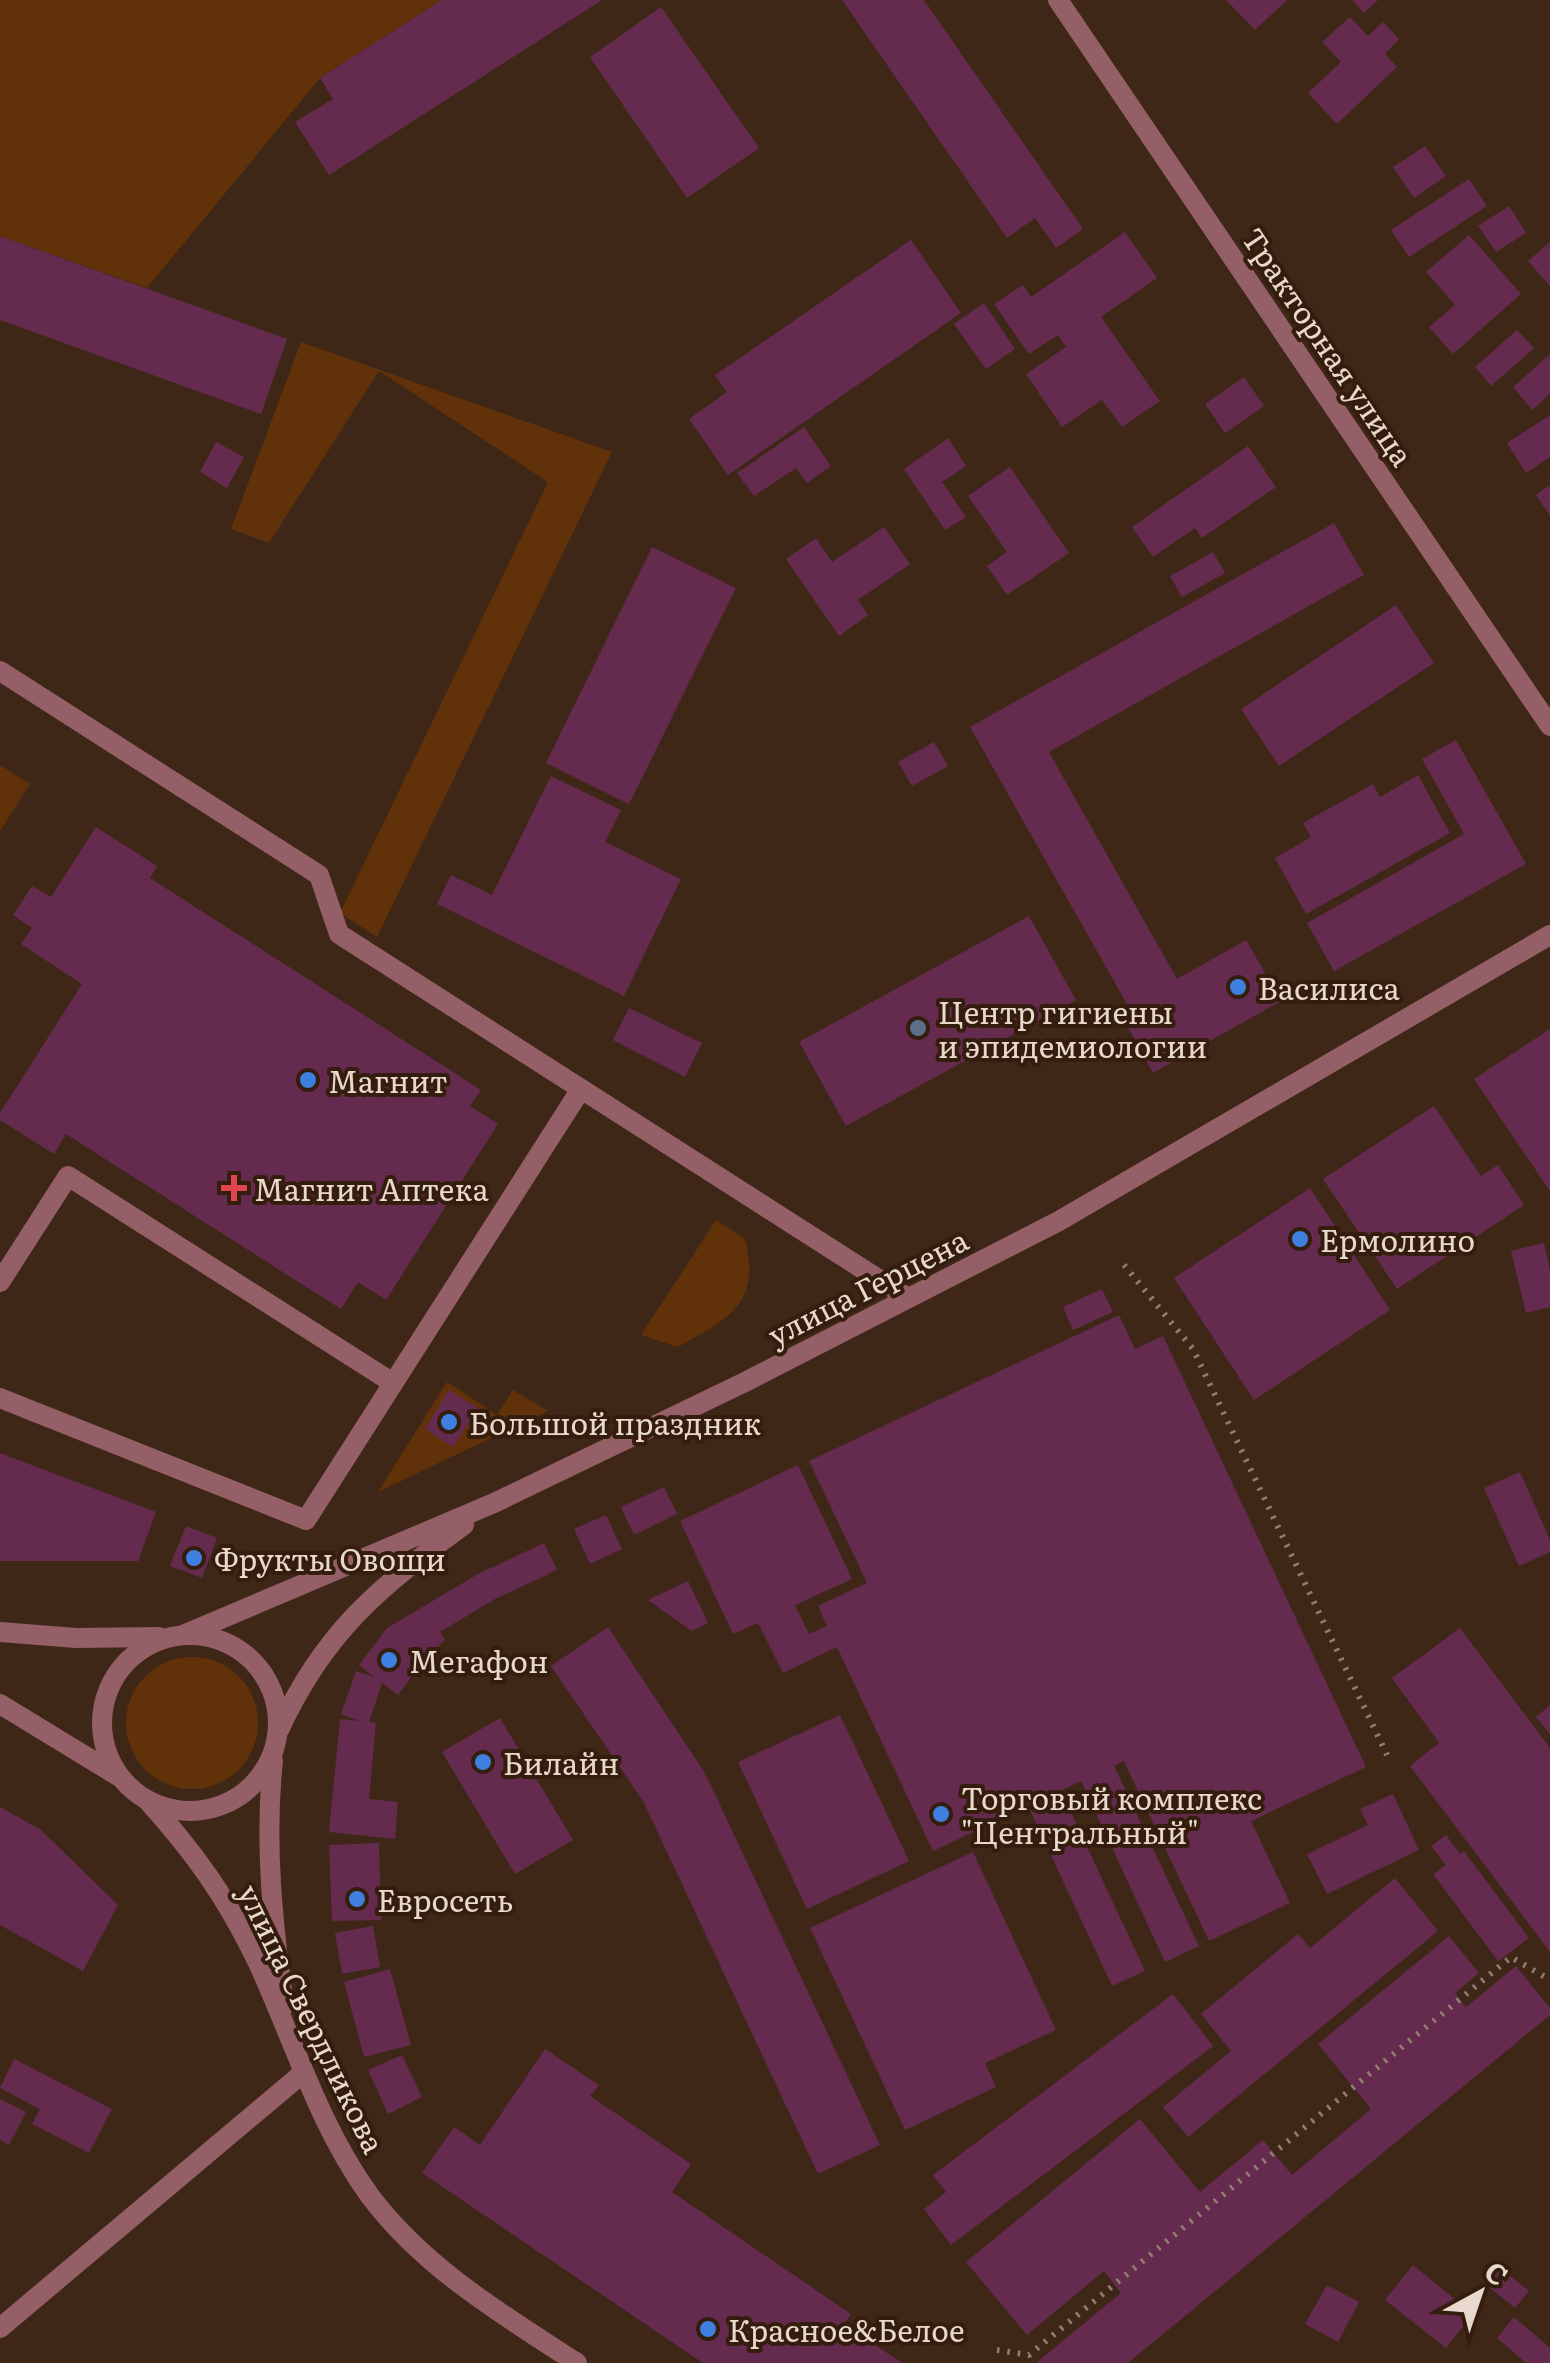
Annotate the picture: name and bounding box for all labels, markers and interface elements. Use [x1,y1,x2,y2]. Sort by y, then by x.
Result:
street label: Тракторная улица [1233,218,1426,475]
place label: Василиса [1258,965,1400,1009]
marker: Василиса [1227,976,1249,998]
place label: Центр гигиены и эпидемиологии [938,989,1207,1067]
marker: Центр гигиены и эпидемиологии [907,1017,929,1039]
place label: Магнит [328,1058,447,1102]
marker: Магнит [297,1069,319,1091]
place label: Магнит Аптека [254,1166,489,1210]
marker: Магнит Аптека [223,1177,245,1199]
street label: улица Герцена [759,1216,976,1356]
place label: Ермолино [1320,1217,1475,1261]
marker: Ермолино [1289,1228,1311,1250]
place label: Большой праздник [469,1400,761,1444]
marker: Большой праздник [438,1411,460,1433]
place label: Фрукты Овощи [214,1536,446,1580]
marker: Фрукты Овощи [183,1547,205,1569]
place label: Мегафон [409,1638,548,1682]
marker: Мегафон [378,1649,400,1671]
place label: Билайн [503,1740,619,1784]
marker: Билайн [472,1751,494,1773]
place label: Торговый комплекс "Центральный" [961,1775,1262,1853]
marker: Торговый комплекс "Центральный" [930,1803,952,1825]
street label: улица Свердликова [229,1876,398,2161]
place label: Евросеть [377,1877,513,1921]
marker: Евросеть [346,1888,368,1910]
north arrow [1430,2243,1530,2343]
text: С [1476,2250,1518,2295]
place label: Красное&Белое [728,2307,965,2351]
marker: Красное&Белое [697,2318,719,2340]

